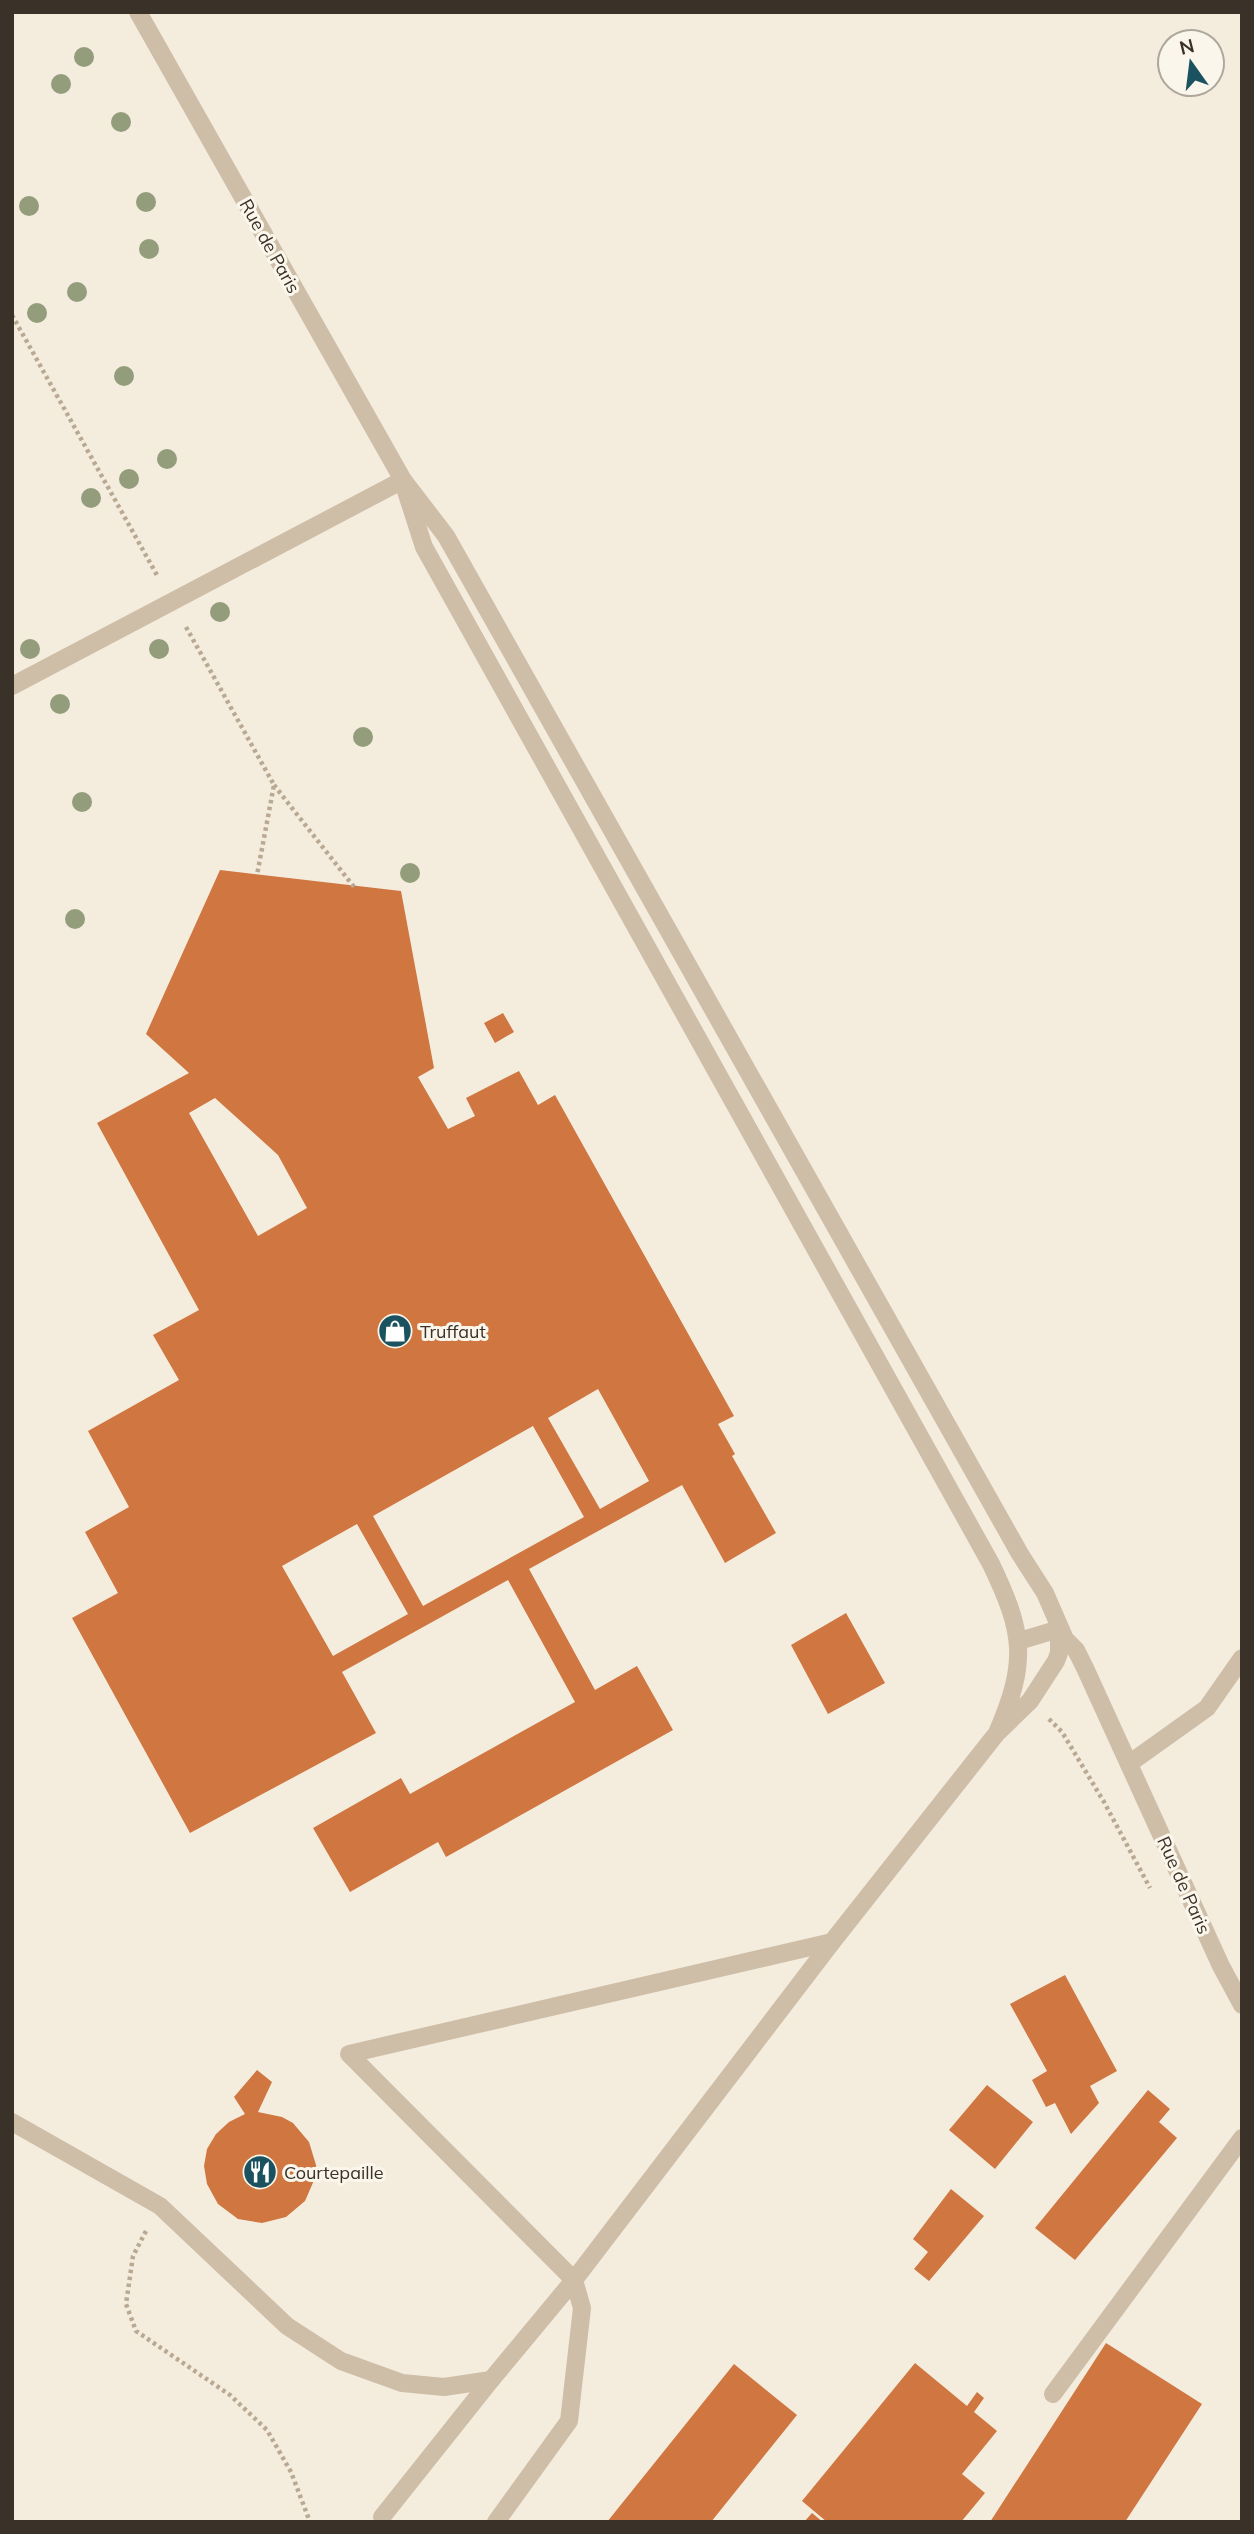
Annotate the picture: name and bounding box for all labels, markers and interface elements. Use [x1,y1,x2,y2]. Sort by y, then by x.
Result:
north arrow [1156,28,1226,98]
text: N [1177,33,1197,60]
street label: Rue de Paris [235,195,305,297]
shop icon: Truffaut [376,1312,414,1350]
place label: Truffaut [420,1320,486,1343]
street label: Rue de Paris [1152,1833,1216,1937]
restaurant icon: Courtepaille [241,2153,279,2191]
place label: Courtepaille [284,2161,384,2184]

